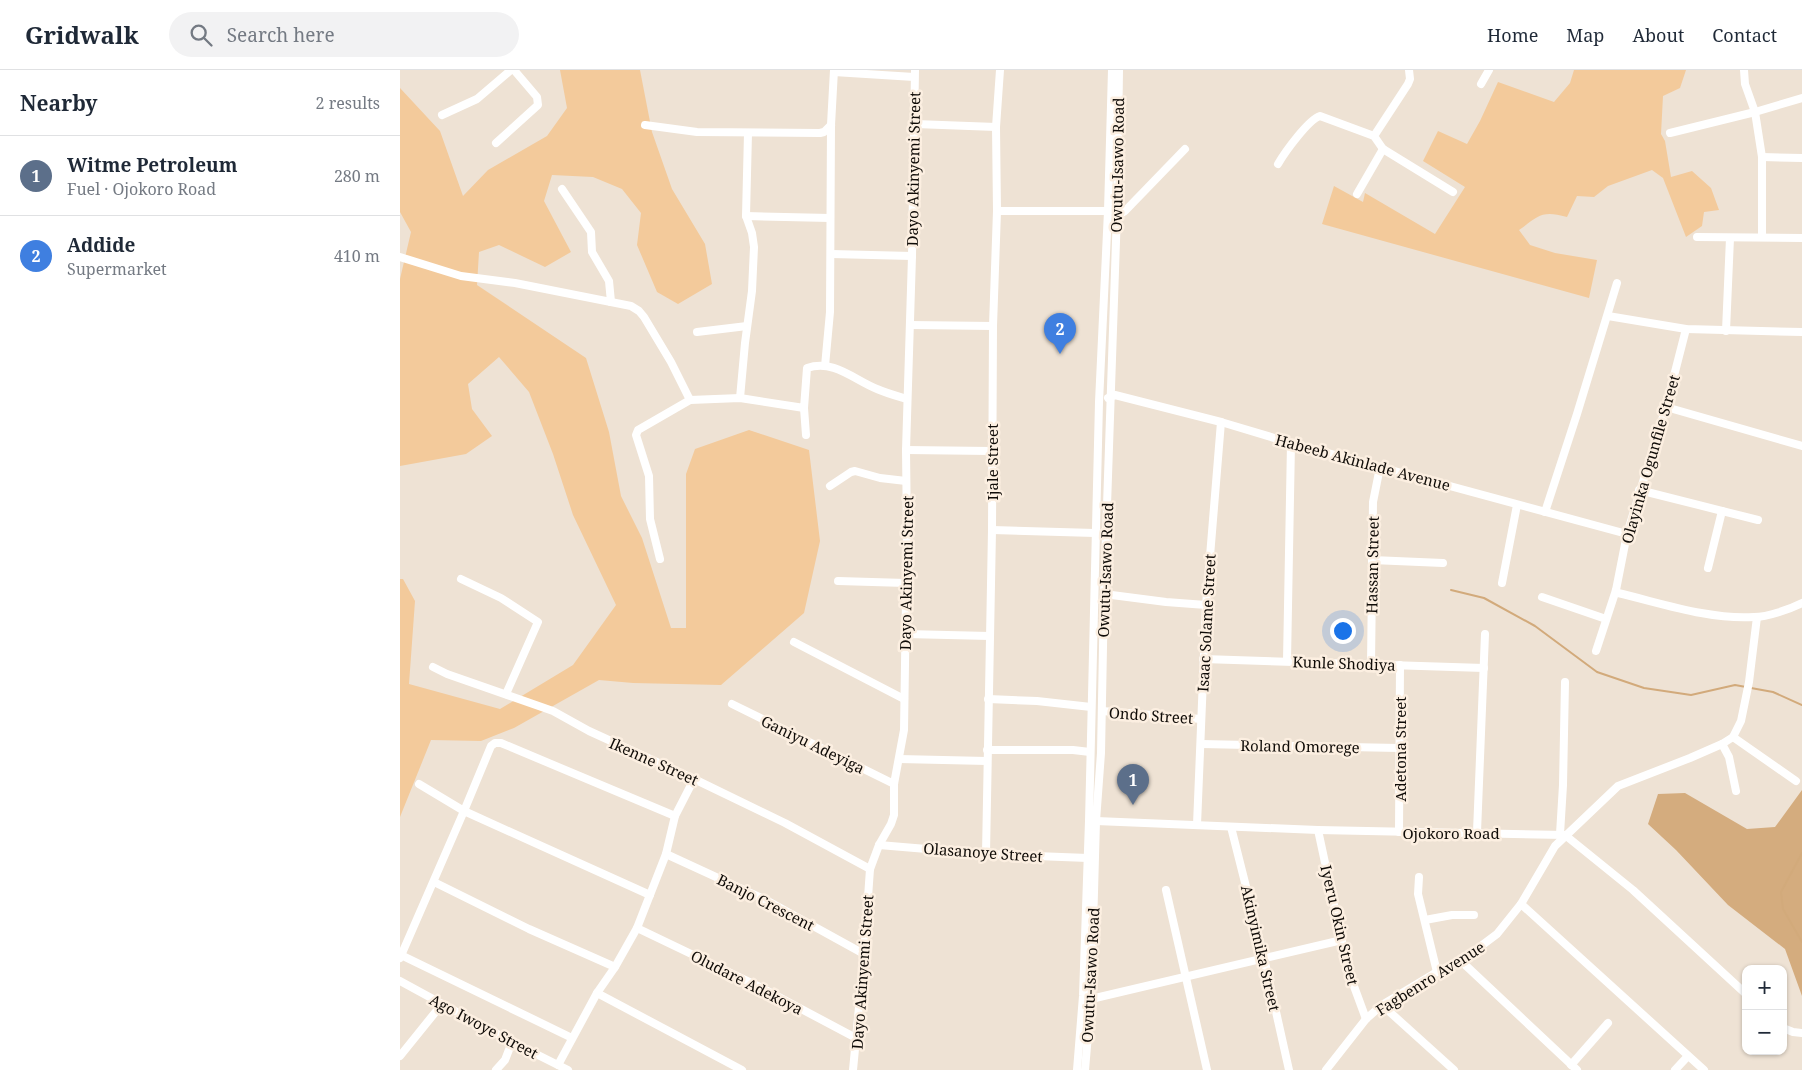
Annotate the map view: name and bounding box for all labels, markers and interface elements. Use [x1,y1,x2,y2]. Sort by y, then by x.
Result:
search box [169,12,519,57]
text: Gridwalk [25,18,139,51]
icon: search [187,21,215,49]
text: Search here [227,22,335,48]
text: Home [1487,23,1538,47]
text: Map [1566,23,1604,47]
text: About [1632,23,1684,47]
text: Contact [1712,23,1777,47]
text: Nearby [20,89,98,117]
street label: Dayo Akinyemi Street [902,91,924,247]
text: 2 results [316,92,380,114]
street label: Owutu-Isawo Road [1106,97,1128,233]
text: Witme Petroleum [67,152,237,178]
text: 1 [31,165,41,187]
text: 280 m [334,165,380,187]
text: Fuel · Ojokoro Road [67,178,216,200]
text: Addide [67,232,135,258]
text: 2 [31,245,41,267]
text: 410 m [334,245,380,267]
text: Supermarket [67,258,167,280]
pin: 2 [1044,313,1076,354]
street label: Olayinka Ogunfile Street [1616,372,1684,546]
street label: Ijale Street [982,424,1002,500]
street label: Habeeb Akinlade Avenue [1273,429,1453,495]
street label: Dayo Akinyemi Street [895,495,917,651]
street label: Owutu-Isawo Road [1093,502,1117,638]
street label: Hassan Street [1361,516,1383,614]
street label: Isaac Solame Street [1192,553,1220,693]
your location [1330,618,1356,644]
street label: Kunle Shodiya [1292,651,1396,675]
street label: Adetona Street [1390,696,1410,802]
street label: Ondo Street [1108,702,1194,728]
street label: Ganiyu Adeyiga [758,710,868,778]
street label: Ikenne Street [606,733,702,789]
street label: Roland Omorege [1240,735,1360,757]
pin: 1 [1117,764,1149,805]
street label: Ojokoro Road [1402,823,1500,843]
street label: Olasanoye Street [923,838,1043,866]
street label: Iyeru Okin Street [1316,863,1364,987]
street label: Banjo Crescent [714,869,818,935]
street label: Akinyimika Street [1237,883,1285,1013]
street label: Dayo Akinyemi Street [847,894,877,1050]
street label: Owutu-Isawo Road [1076,907,1104,1043]
street label: Fagbenro Avenue [1372,936,1488,1020]
street label: Oludare Adekoya [688,945,806,1019]
map controls [1742,965,1787,1055]
button: + [1742,965,1787,1010]
street label: Ago Iwoye Street [426,989,542,1063]
button: − [1742,1010,1787,1055]

